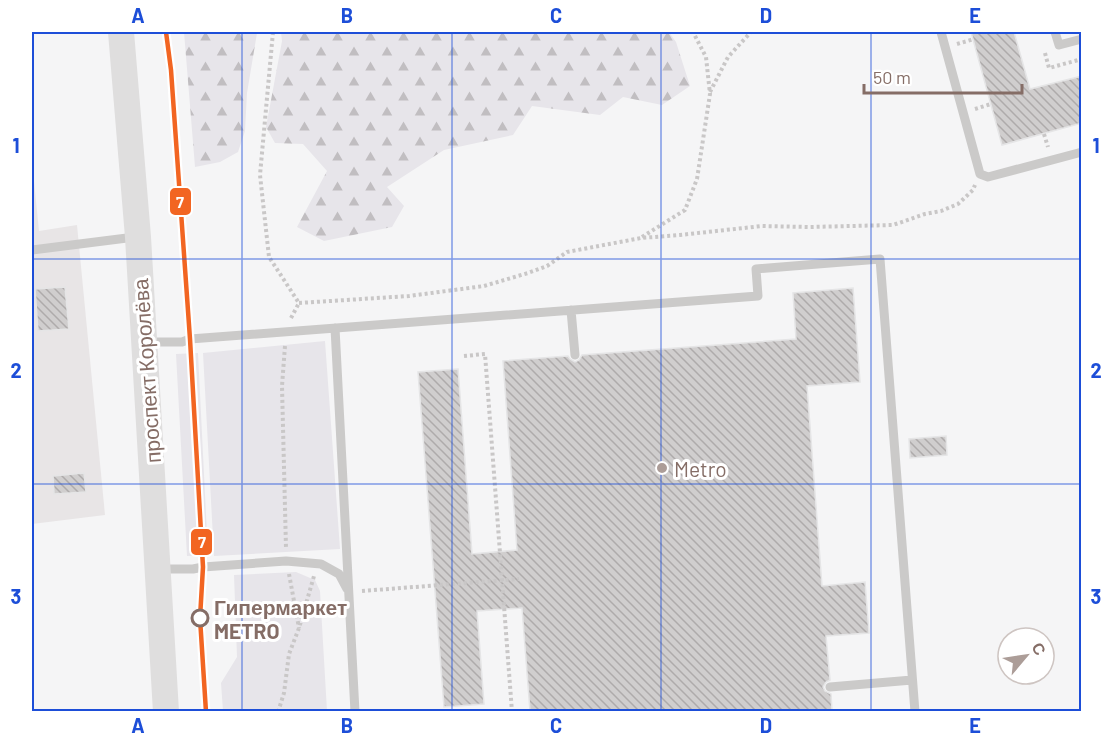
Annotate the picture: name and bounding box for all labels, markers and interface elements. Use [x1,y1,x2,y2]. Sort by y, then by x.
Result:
text: A [131,3,145,27]
text: B [341,3,353,27]
text: C [550,3,562,27]
text: D [760,3,772,27]
text: E [969,3,981,27]
scale bar [864,57,1022,95]
text: 50 m [873,66,911,88]
text: 1 [12,133,20,157]
text: 1 [1092,133,1100,157]
line badge: 7 [169,187,192,216]
text: 7 [176,192,184,211]
street label: проспект Королёва [127,278,165,464]
text: 2 [10,358,22,382]
text: 2 [1090,358,1102,382]
place label: Metro [674,456,727,481]
marker: Metro [655,461,669,475]
line badge: 7 [190,528,213,556]
text: 7 [198,532,206,551]
text: 3 [11,584,21,608]
text: 3 [1091,584,1101,608]
place label: Гипермаркет METRO [214,594,347,643]
marker: Гипермаркет METRO [191,609,209,627]
north arrow [996,626,1056,686]
text: С [1028,639,1051,659]
text: A [131,713,145,737]
text: B [341,713,353,737]
text: C [550,713,562,737]
text: D [760,713,772,737]
text: E [969,713,981,737]

